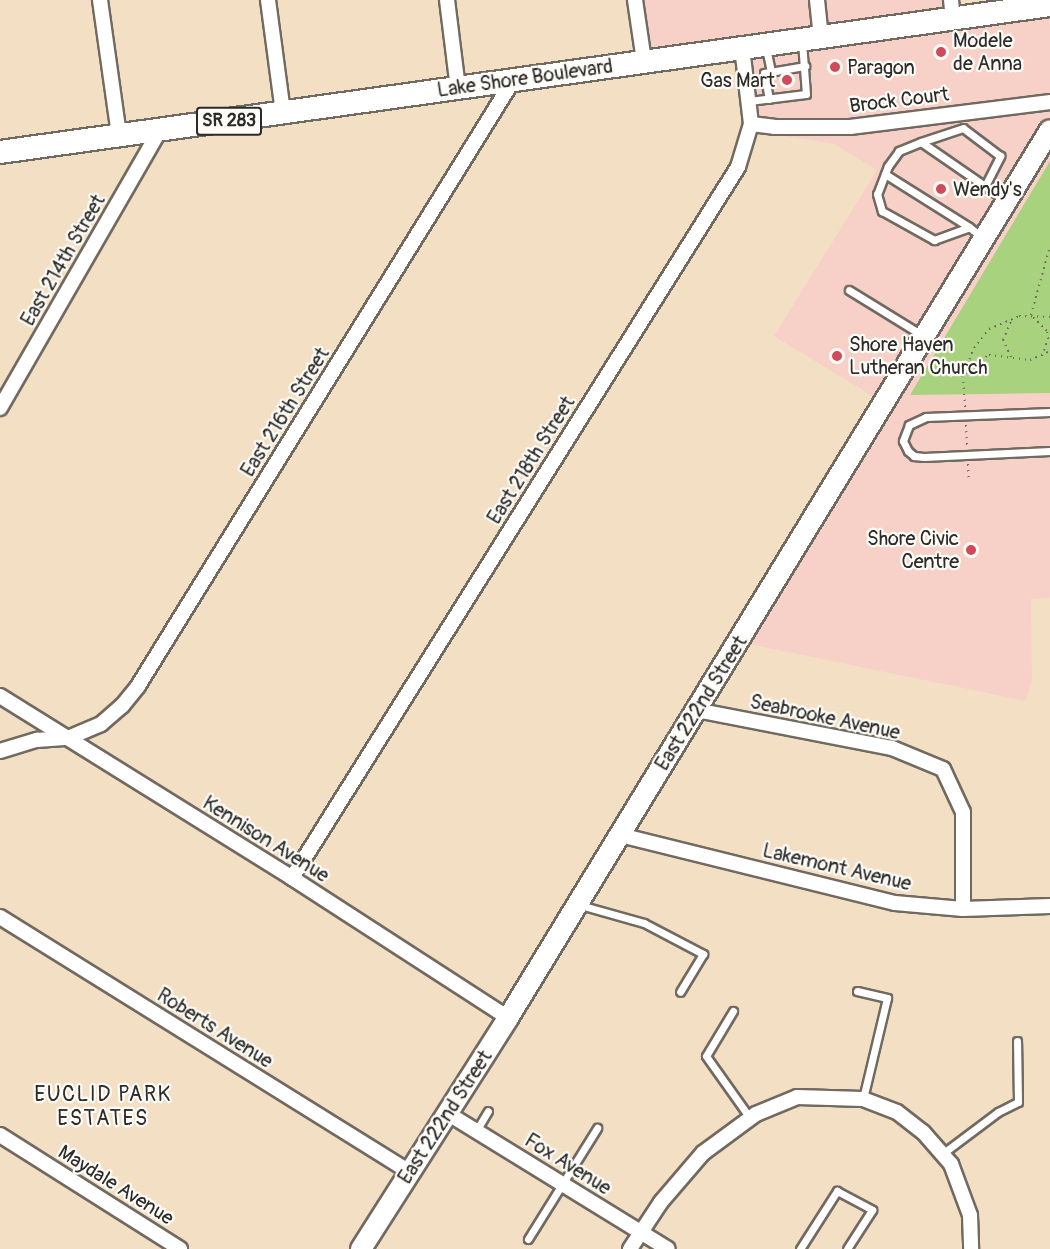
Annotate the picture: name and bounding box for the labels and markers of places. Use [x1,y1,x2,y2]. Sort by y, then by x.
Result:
place label: Modele de Anna [953,28,1022,75]
marker: Modele de Anna [934,45,948,59]
place label: Paragon [847,55,915,79]
marker: Paragon [828,60,842,74]
place label: Gas Mart [700,68,775,92]
marker: Gas Mart [780,73,794,87]
place label: Wendy's [953,177,1022,201]
marker: Wendy's [934,182,948,196]
place label: Shore Haven Lutheran Church [849,332,988,379]
marker: Shore Haven Lutheran Church [830,349,844,363]
place label: Shore Civic Centre [867,526,959,573]
marker: Shore Civic Centre [964,543,978,557]

